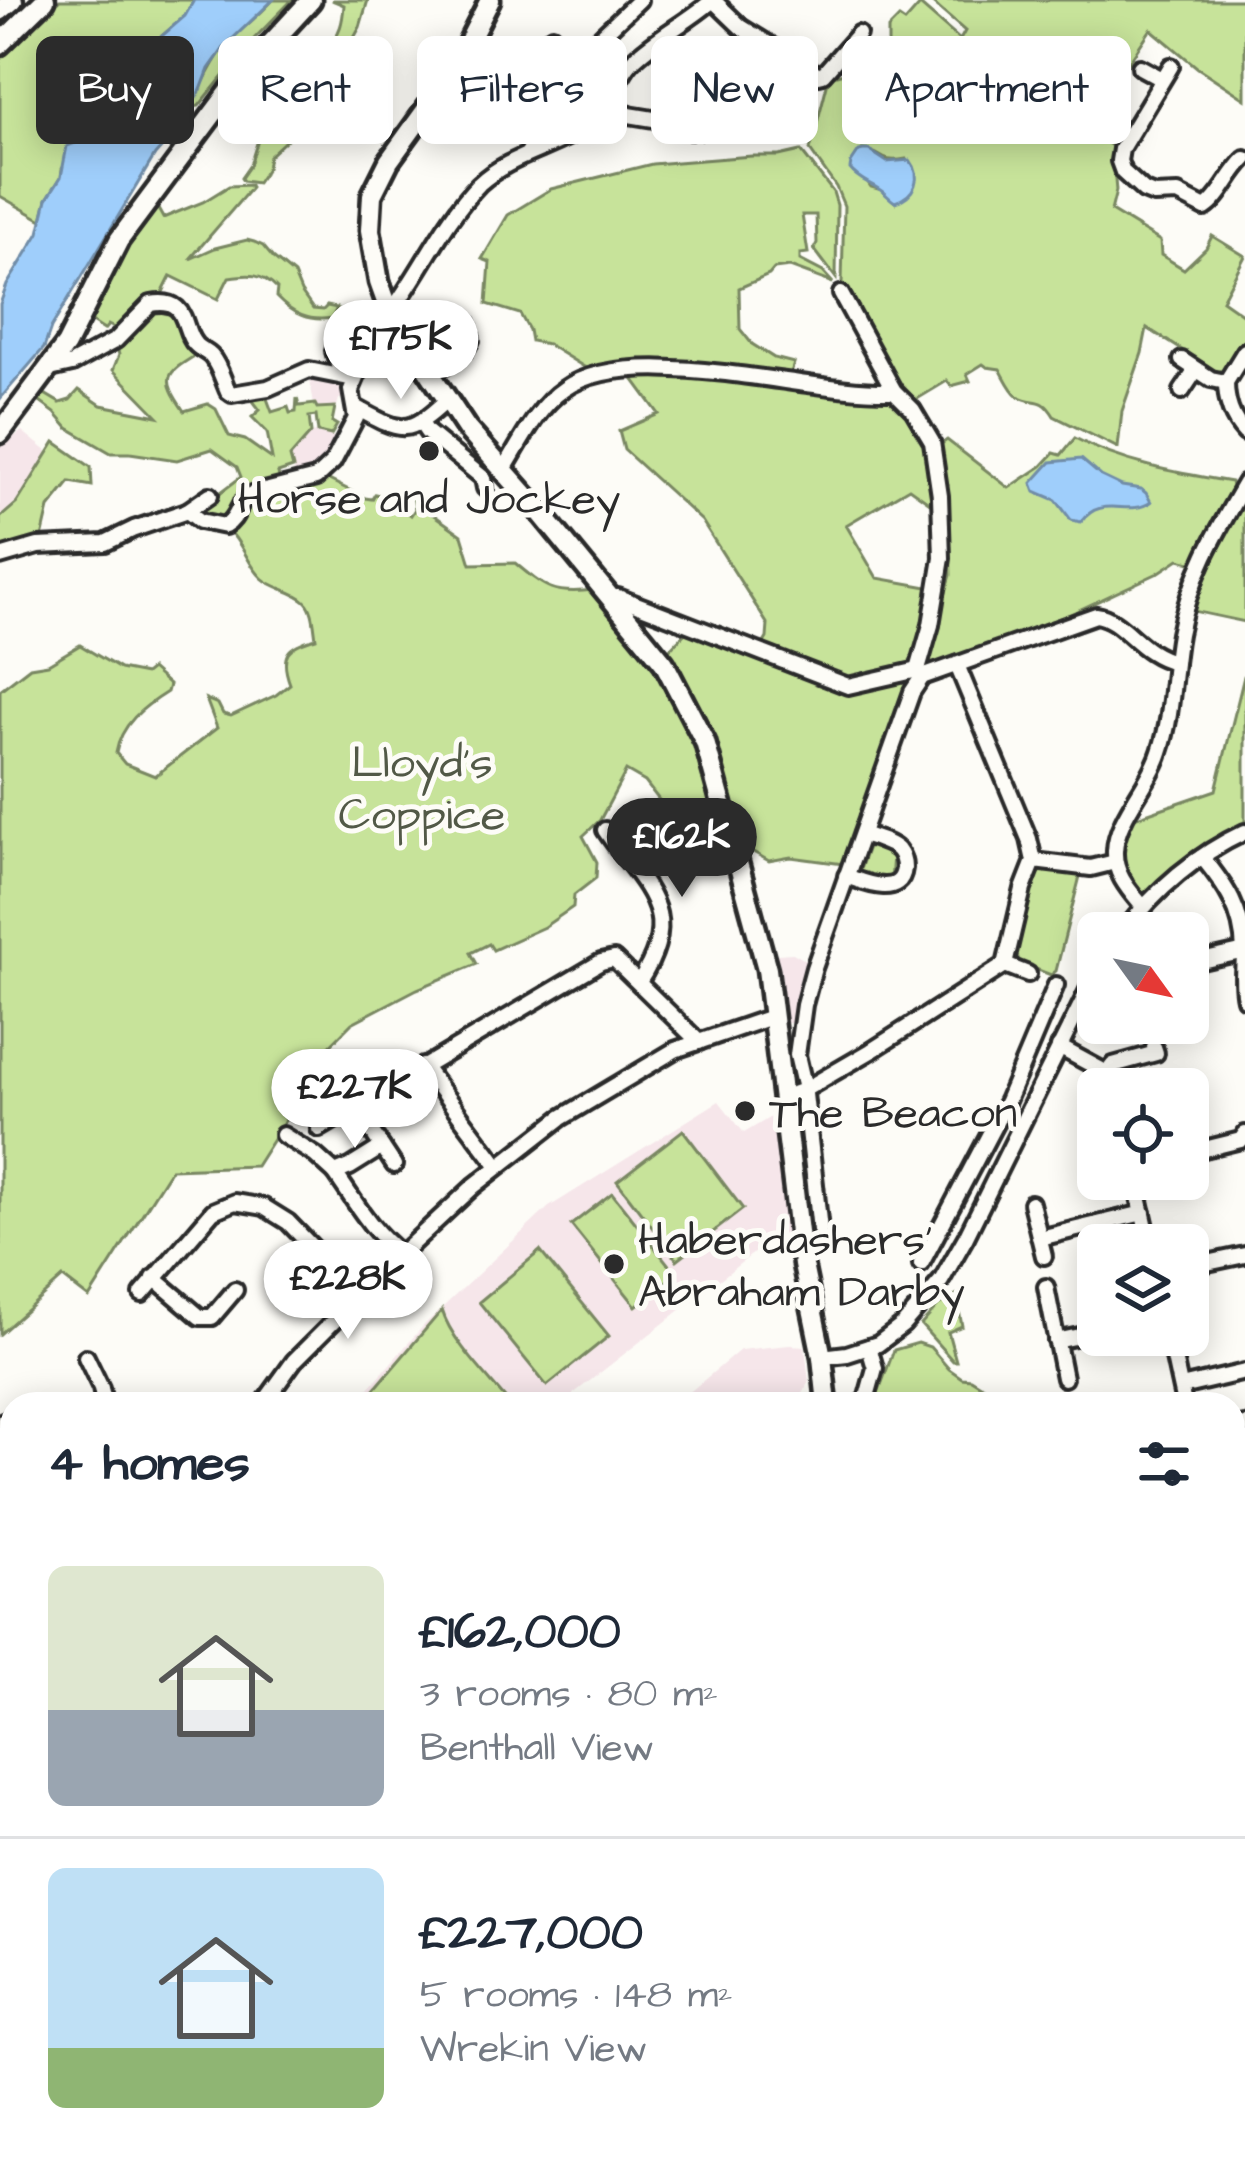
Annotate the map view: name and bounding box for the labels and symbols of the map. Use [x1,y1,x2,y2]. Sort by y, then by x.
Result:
pin: £175K [317,300,485,402]
marker: Horse and Jockey [416,438,442,464]
place label: Horse and Jockey [237,469,621,532]
park label: Lloyd's Coppice [339,733,505,847]
pin: £162K [598,798,766,900]
north arrow [1077,912,1209,1044]
pin: £227K [271,1049,439,1151]
place label: The Beacon [769,1083,1017,1145]
marker: The Beacon [732,1098,758,1124]
place label: Haberdashers' Abraham Darby [638,1210,965,1325]
pin: £228K [264,1240,432,1342]
marker: Haberdashers' Abraham Darby [601,1251,627,1277]

